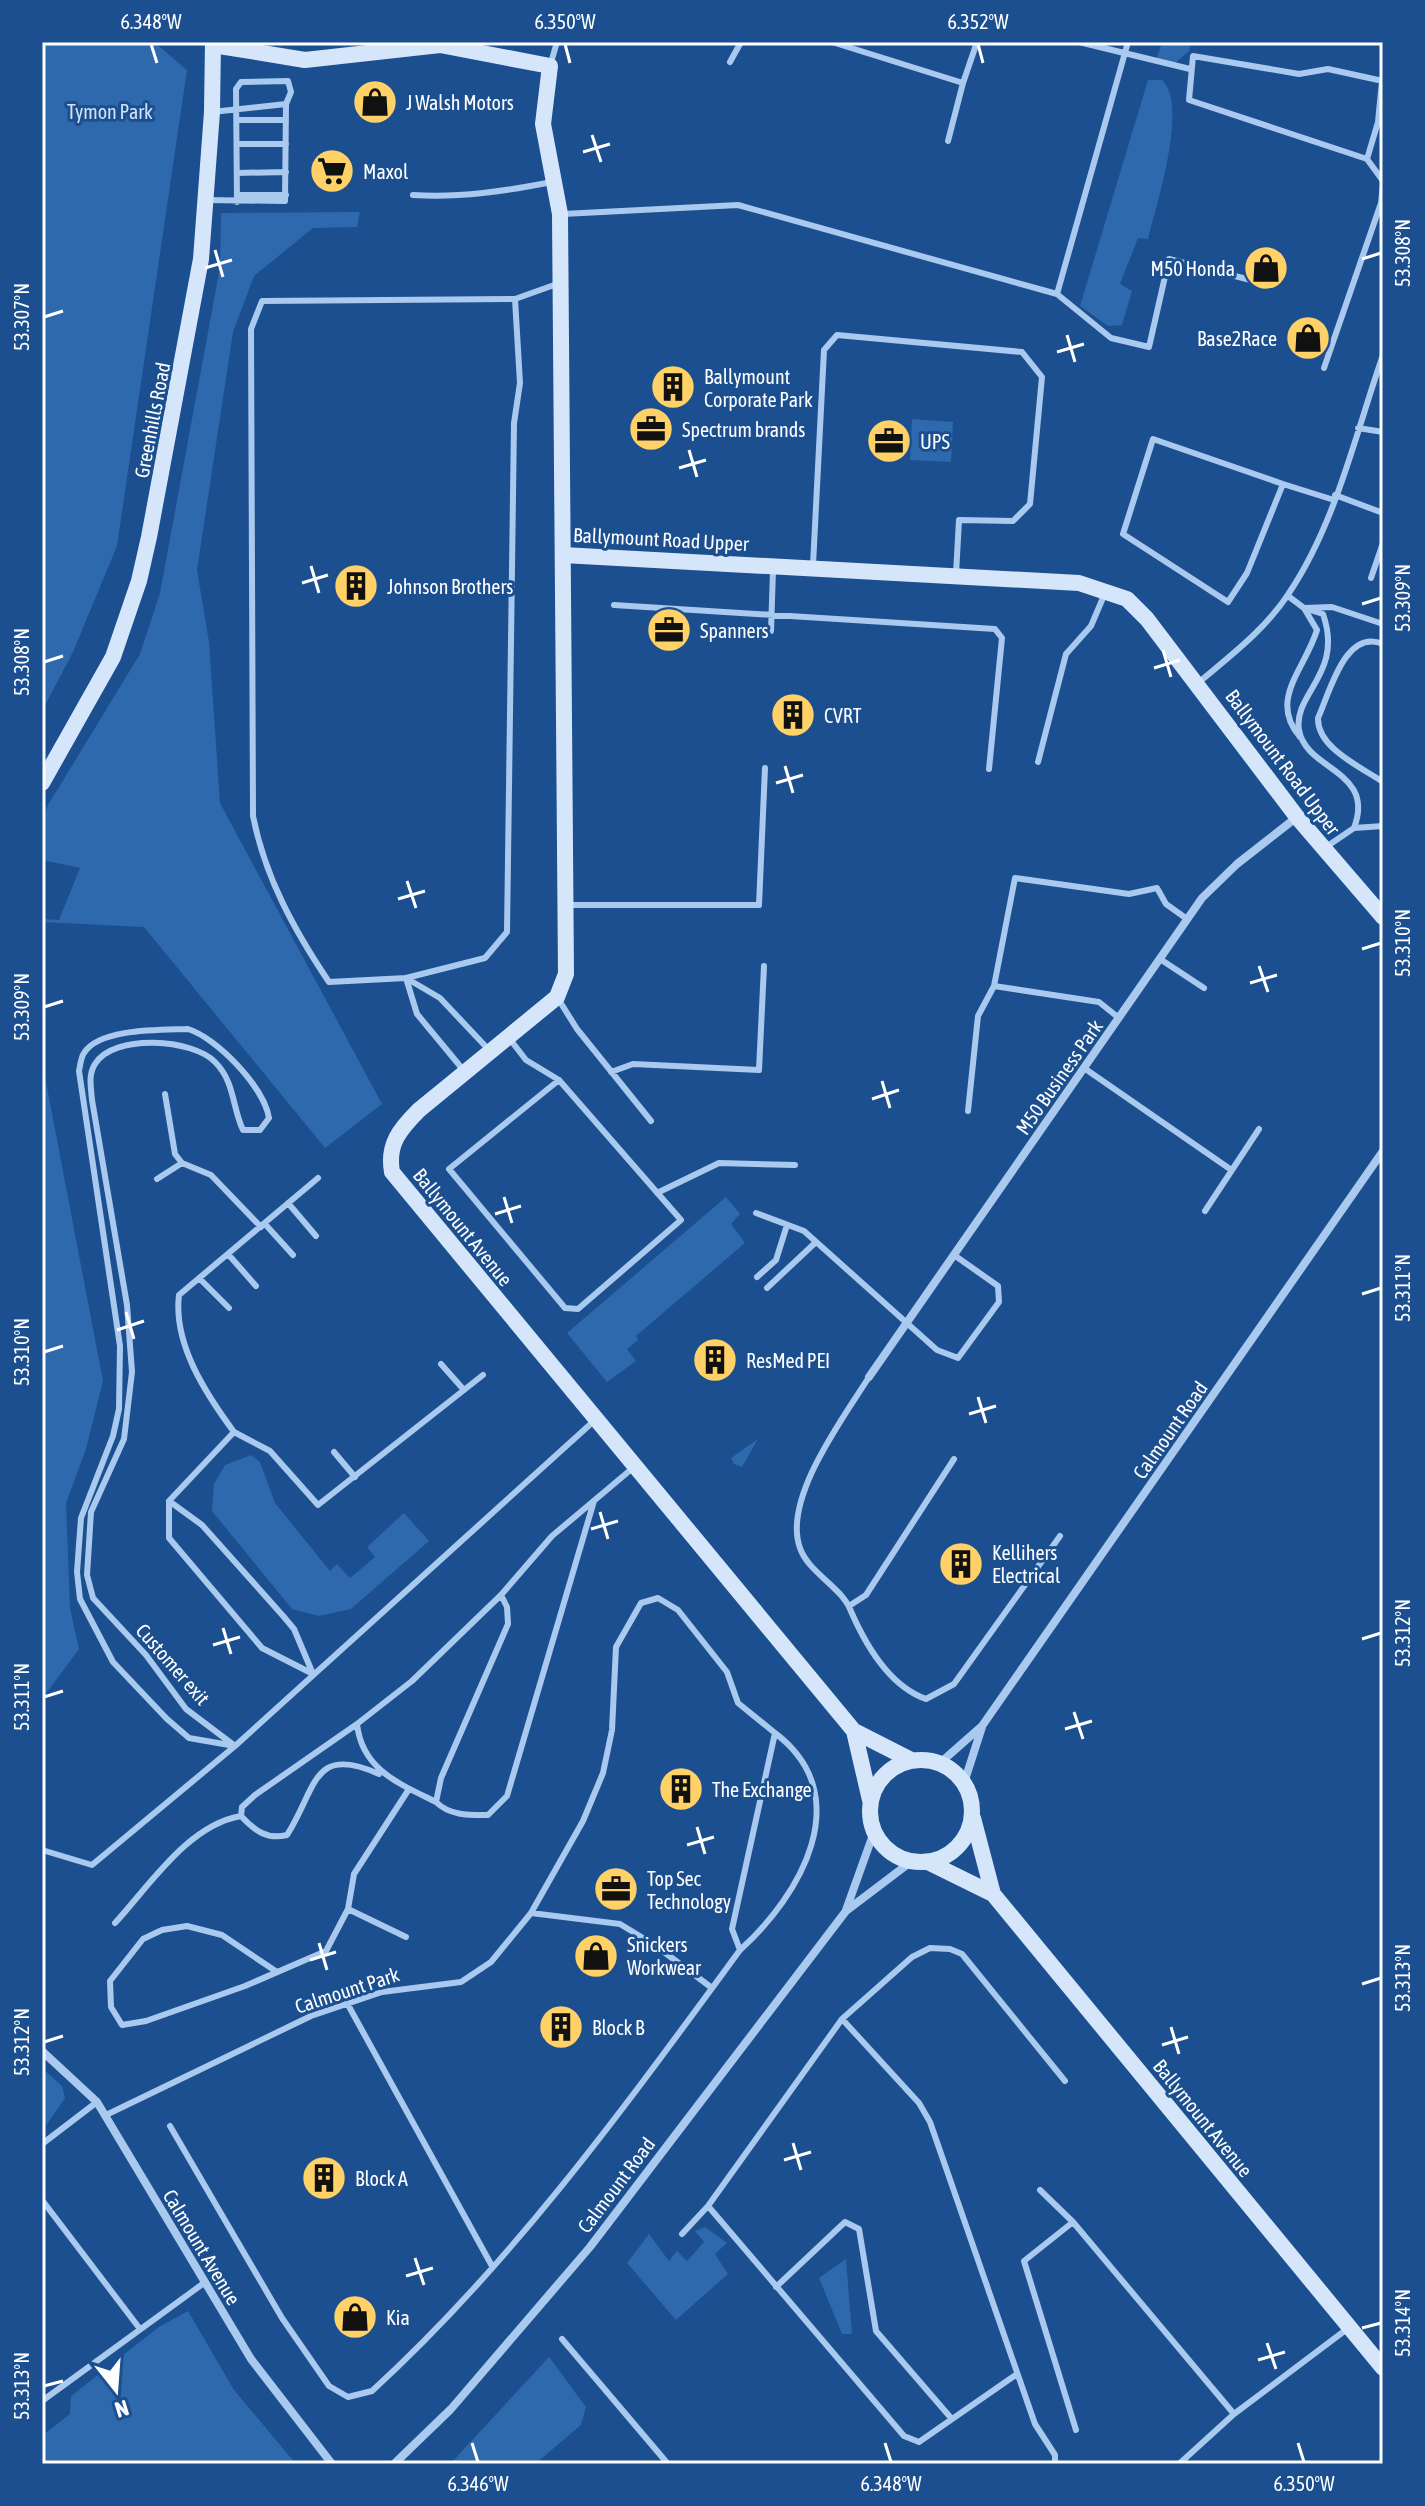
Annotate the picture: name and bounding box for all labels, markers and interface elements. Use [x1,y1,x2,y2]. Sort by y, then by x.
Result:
text: 6.348°W [120,10,182,33]
text: 6.350°W [534,10,596,33]
text: 6.352°W [947,10,1009,33]
shop icon: J Walsh Motors [351,78,399,126]
place label: J Walsh Motors [406,91,514,114]
park label: Tymon Park [67,100,153,123]
supermarket icon: Maxol [308,147,356,195]
place label: Maxol [363,160,409,183]
text: 53.308°N [1391,219,1414,287]
shop icon: M50 Honda [1242,244,1290,292]
place label: M50 Honda [1151,257,1235,280]
text: 53.307°N [10,283,33,351]
shop icon: Base2Race [1284,314,1332,362]
place label: Base2Race [1197,327,1277,350]
street label: Greenhills Road [130,360,174,480]
building icon: Ballymount Corporate Park [649,363,697,411]
place label: Ballymount Corporate Park [704,365,813,411]
office icon: Spectrum brands [627,405,675,453]
office icon: UPS [865,417,913,465]
place label: Spectrum brands [682,418,805,441]
place label: UPS [920,430,950,453]
street label: Ballymount Road Upper [573,523,750,555]
building icon: Johnson Brothers [332,562,380,610]
text: 53.309°N [1391,564,1414,632]
place label: Johnson Brothers [387,575,513,598]
office icon: Spanners [645,606,693,654]
place label: Spanners [700,619,769,642]
text: 53.308°N [10,628,33,696]
street label: Ballymount Road Upper [1221,685,1346,840]
building icon: CVRT [769,691,817,739]
place label: CVRT [824,704,862,727]
text: 53.310°N [1391,909,1414,977]
text: 53.309°N [10,973,33,1041]
street label: M50 Business Park [1011,1015,1107,1139]
street label: Ballymount Avenue [409,1164,517,1290]
text: 53.311°N [1391,1254,1414,1322]
text: 53.310°N [10,1318,33,1386]
building icon: ResMed PEI [691,1336,739,1384]
place label: ResMed PEI [746,1349,830,1372]
street label: Calmount Road [1128,1377,1212,1483]
building icon: Kellihers Electrical [937,1540,985,1588]
place label: Kellihers Electrical [992,1541,1061,1587]
text: 53.312°N [1391,1599,1414,1667]
street label: Customer exit [131,1619,215,1710]
text: 53.311°N [10,1663,33,1731]
building icon: The Exchange [657,1765,705,1813]
place label: The Exchange [712,1778,812,1801]
office icon: Top Sec Technology [592,1865,640,1913]
place label: Top Sec Technology [647,1867,731,1913]
shop icon: Snickers Workwear [572,1932,620,1980]
place label: Snickers Workwear [627,1933,702,1979]
text: 53.313°N [1391,1944,1414,2012]
street label: Calmount Park [292,1962,402,2018]
building icon: Block B [537,2003,585,2051]
text: 53.312°N [10,2008,33,2076]
place label: Block B [592,2016,645,2039]
street label: Ballymount Avenue [1149,2055,1257,2181]
street label: Calmount Road [573,2133,659,2237]
building icon: Block A [300,2154,348,2202]
place label: Block A [355,2167,408,2190]
street label: Calmount Avenue [159,2185,245,2309]
text: 53.314°N [1391,2289,1414,2357]
shop icon: Kia [331,2293,379,2341]
place label: Kia [386,2306,410,2329]
north arrow [76,2350,156,2430]
text: 53.313°N [10,2352,33,2420]
text: N [112,2395,132,2423]
text: 6.346°W [447,2472,509,2495]
text: 6.348°W [860,2472,922,2495]
text: 6.350°W [1273,2472,1335,2495]

